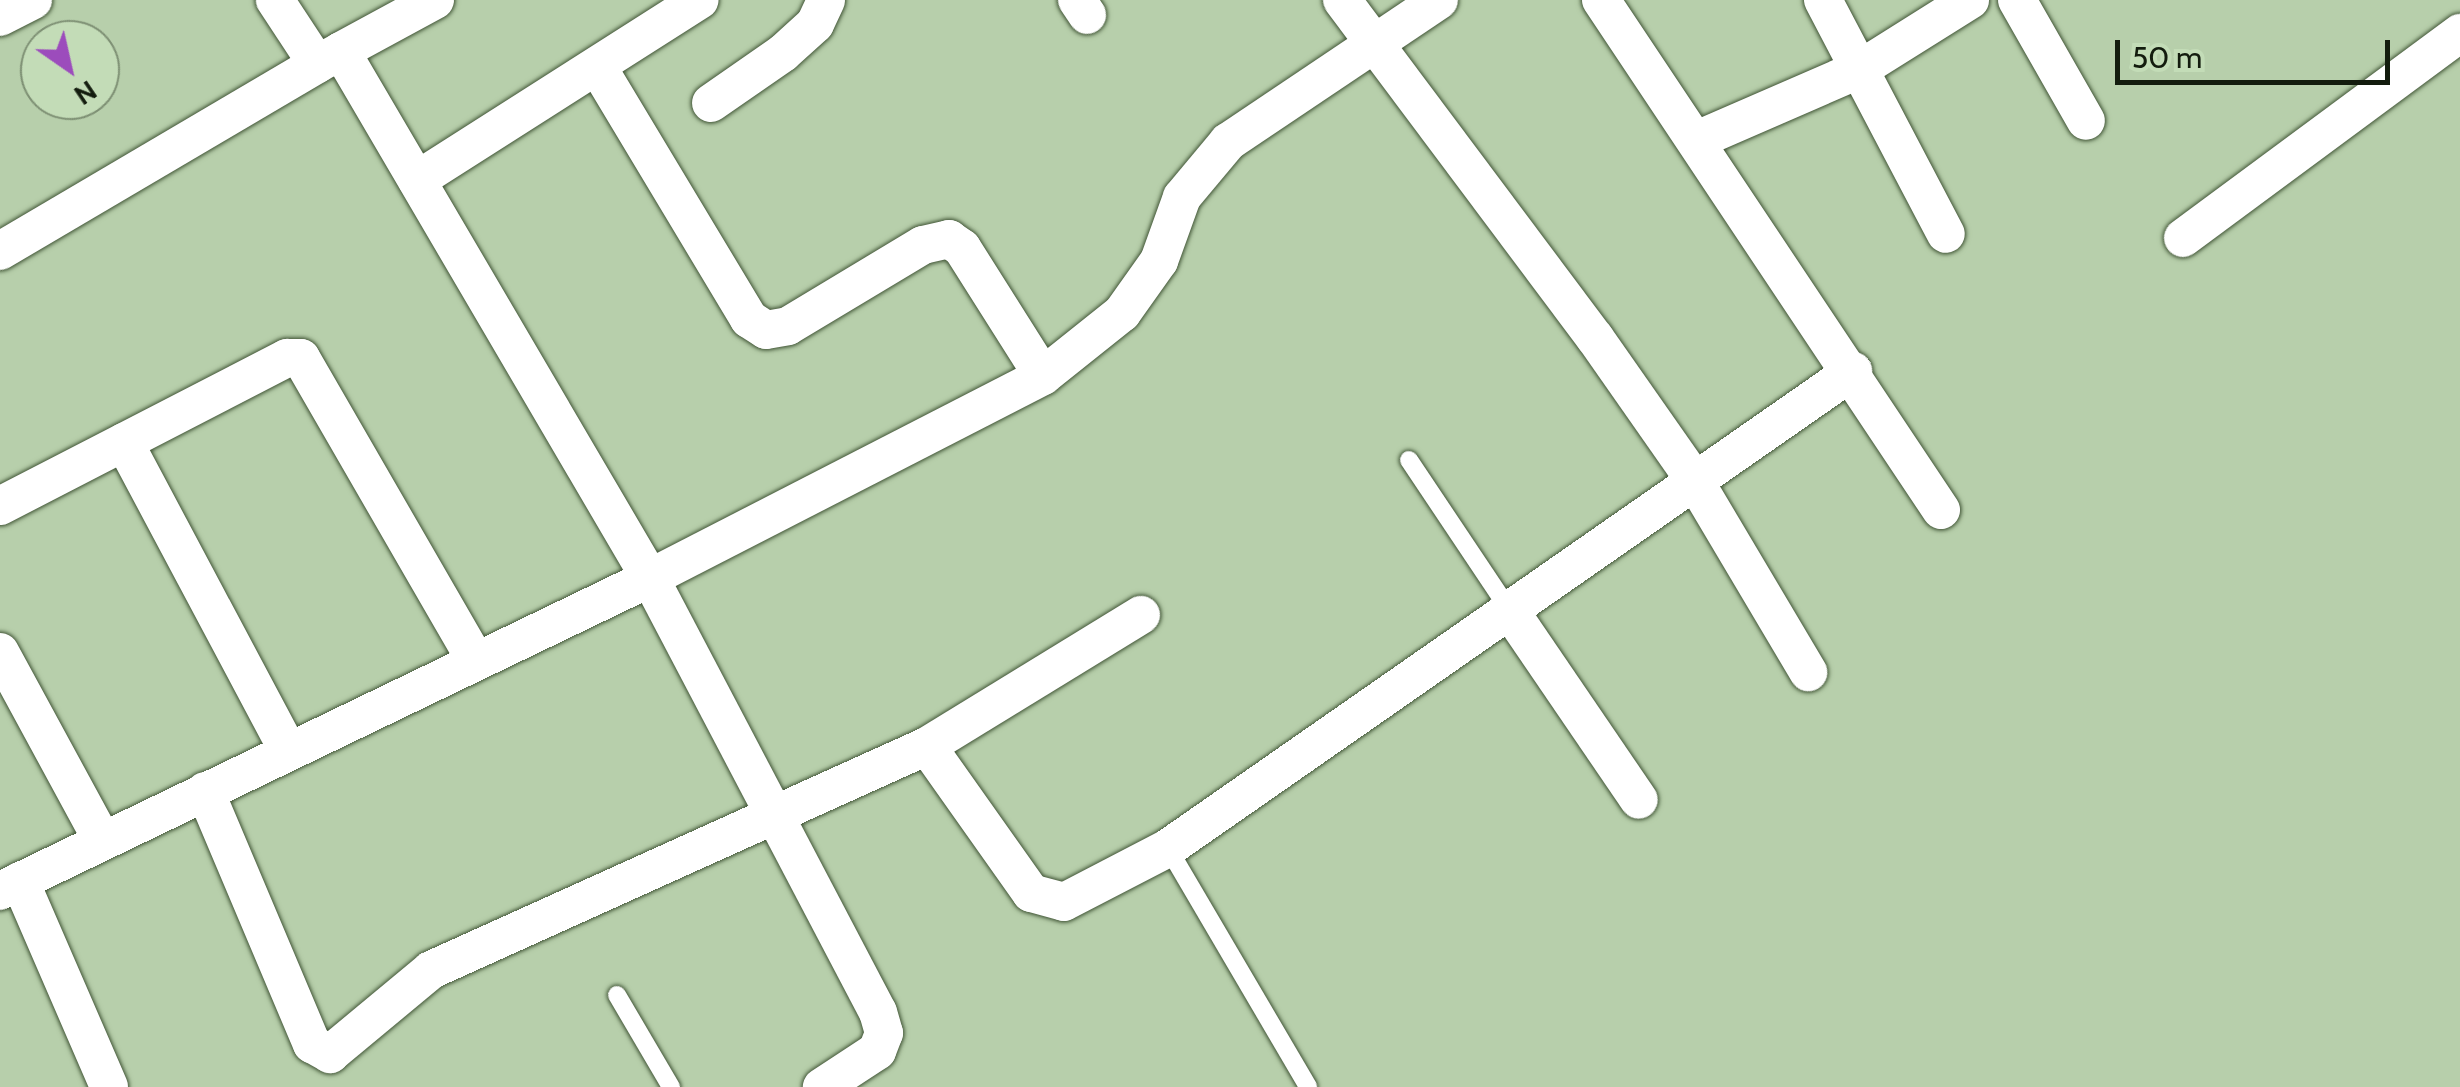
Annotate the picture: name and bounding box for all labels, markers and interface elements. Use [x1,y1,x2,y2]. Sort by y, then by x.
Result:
north arrow [20,20,120,120]
scale bar [2120,20,2395,82]
text: 50 m [2132,39,2202,76]
text: N [68,74,103,113]

